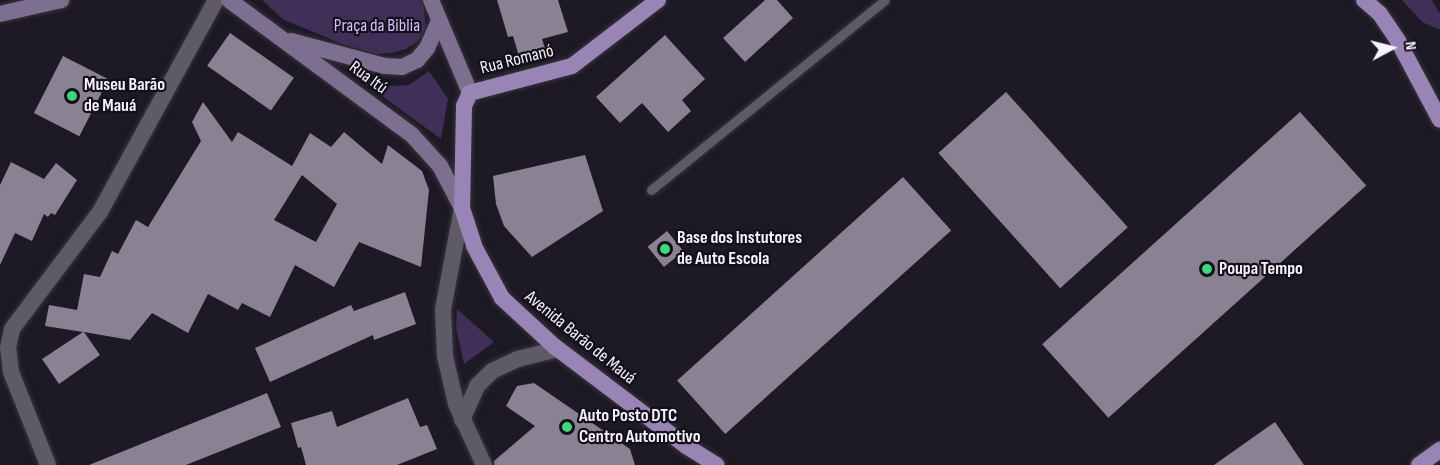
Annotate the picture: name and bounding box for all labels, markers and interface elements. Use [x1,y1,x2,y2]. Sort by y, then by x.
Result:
park label: Praça da Biblia [334,15,420,37]
north arrow [1362,18,1422,78]
street label: Rua Romanó [478,40,556,80]
text: N [1400,40,1420,51]
street label: Rua Itú [345,57,391,99]
place label: Museu Barão de Mauá [84,75,165,118]
marker: Museu Barão de Mauá [65,89,79,103]
place label: Base dos Instutores de Auto Escola [677,228,802,270]
marker: Base dos Instutores de Auto Escola [658,242,672,256]
place label: Poupa Tempo [1219,258,1303,280]
marker: Poupa Tempo [1200,262,1214,276]
street label: Avenida Barão de Mauá [520,287,640,389]
place label: Auto Posto DTC Centro Automotivo [579,406,701,448]
marker: Auto Posto DTC Centro Automotivo [560,420,574,434]

